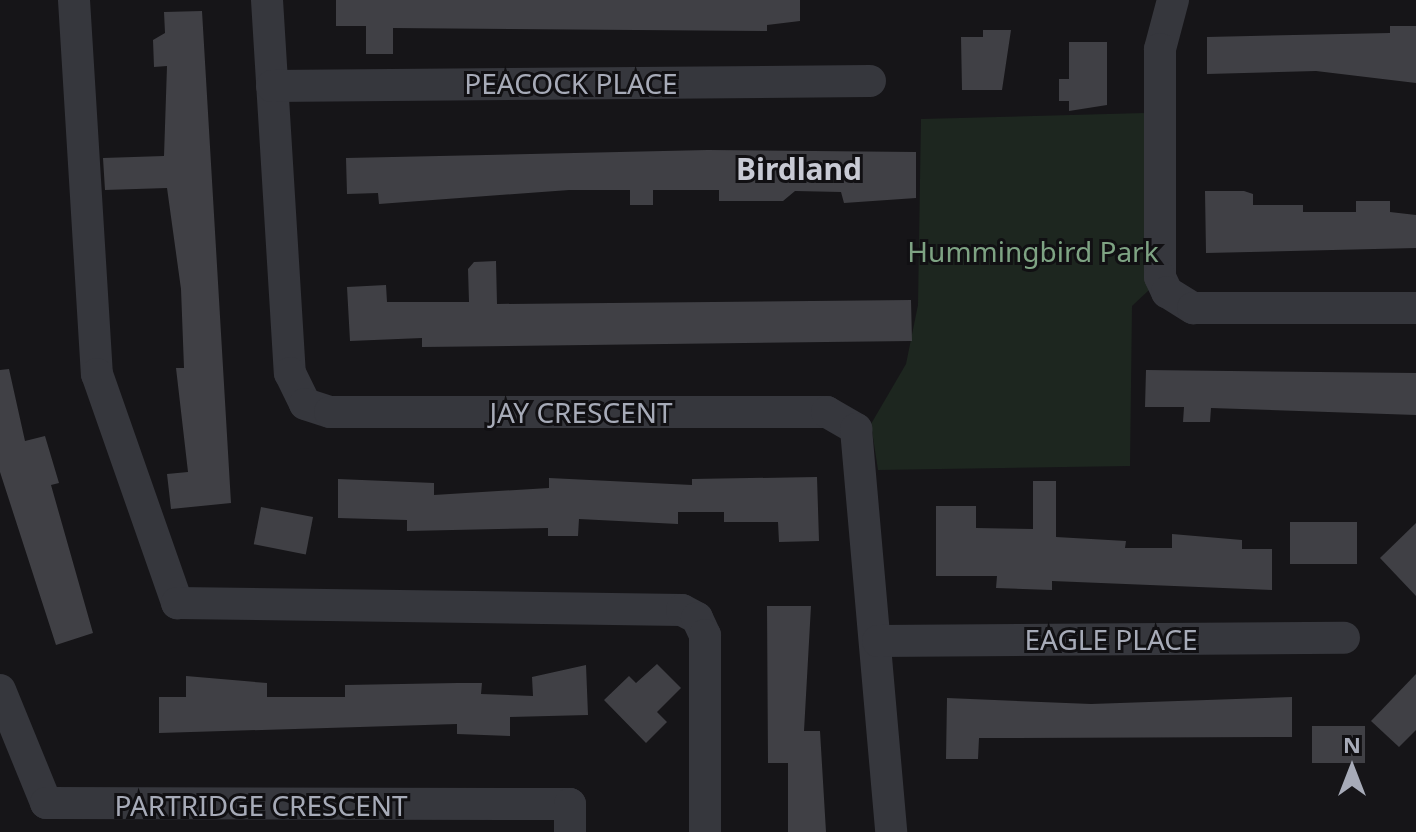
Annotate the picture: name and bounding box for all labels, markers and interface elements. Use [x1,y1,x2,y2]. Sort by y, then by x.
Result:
street label: PEACOCK PLACE [464,66,678,100]
district label: Birdland [736,151,862,187]
park label: Hummingbird Park [907,234,1159,268]
street label: JAY CRESCENT [489,395,673,429]
street label: EAGLE PLACE [1024,622,1198,656]
north arrow [1312,728,1392,808]
text: N [1343,729,1361,759]
street label: PARTRIDGE CRESCENT [114,788,408,822]

